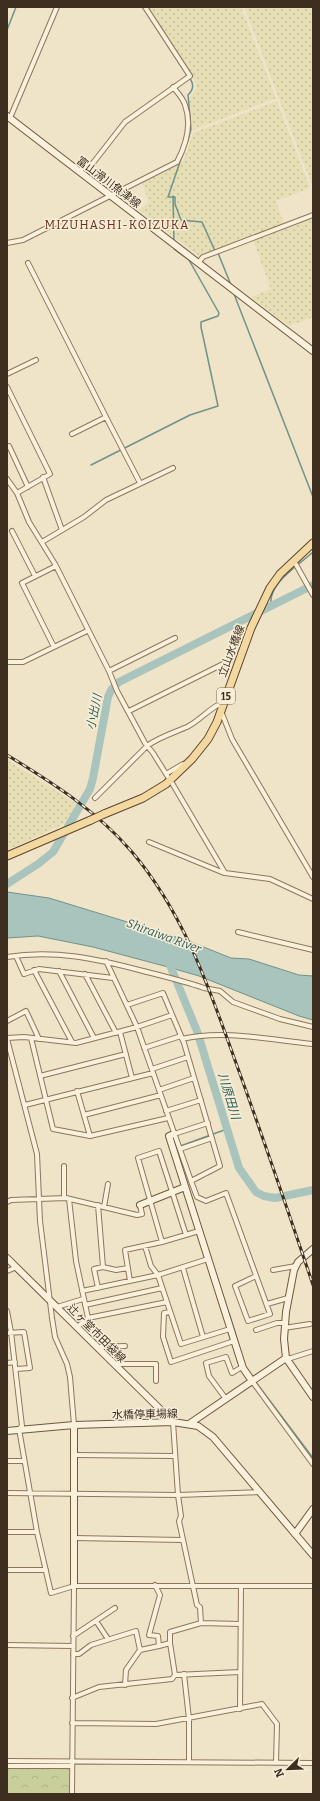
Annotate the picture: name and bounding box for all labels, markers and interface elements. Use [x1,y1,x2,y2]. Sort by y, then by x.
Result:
street label: 富山滑川魚津線 [74,154,143,211]
district label: MIZUHASHI-KOIZUKA [44,218,190,232]
street label: 立山水橋線 [216,623,247,679]
road number: 15 [217,688,235,704]
water label: 小出川 [83,691,105,731]
water label: Shiraiwa River [125,916,204,956]
water label: 川原田川 [215,1071,243,1123]
street label: 辻ヶ堂市田袋線 [65,1302,128,1365]
street label: 水橋停車場線 [112,1407,178,1422]
north arrow [268,1749,308,1789]
text: N [271,1766,287,1779]

